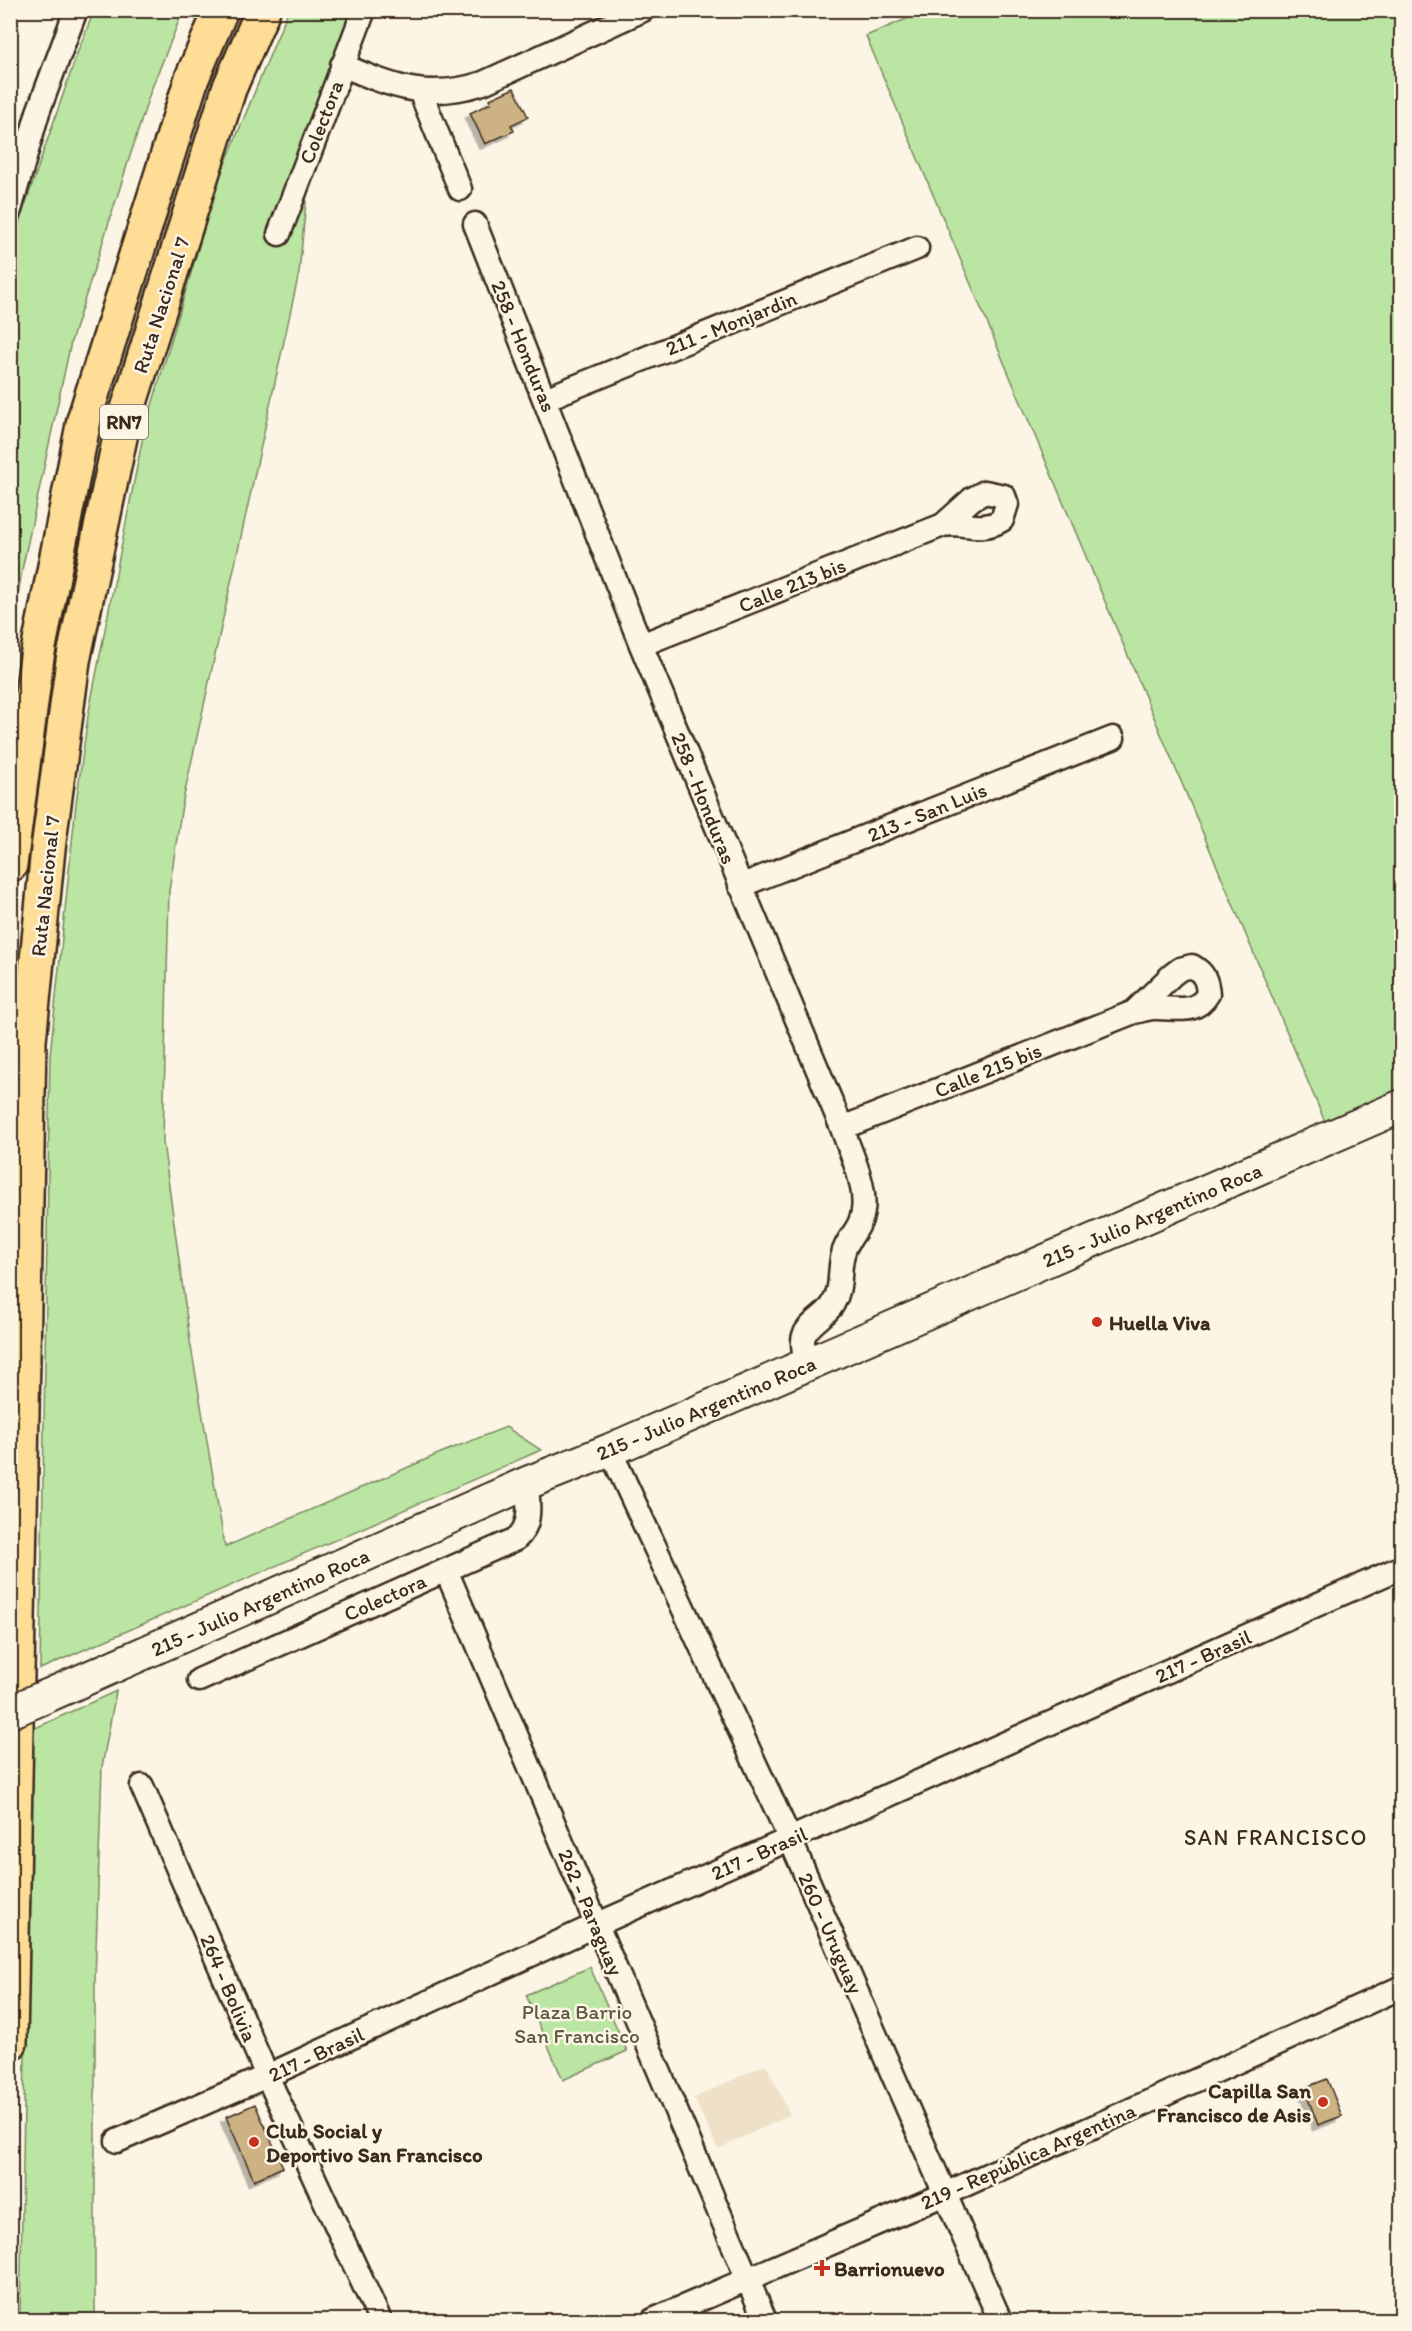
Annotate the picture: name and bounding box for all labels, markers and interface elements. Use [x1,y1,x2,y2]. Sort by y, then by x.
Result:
street label: Colectora [294,77,348,167]
street label: Ruta Nacional 7 [127,234,195,376]
street label: 258 - Honduras [486,276,562,416]
street label: 211 - Monjardin [662,285,800,361]
road number: RN7 [100,405,148,439]
street label: Calle 213 bis [735,552,849,618]
street label: 258 - Honduras [666,728,742,868]
street label: 213 - San Luis [864,777,990,847]
street label: Ruta Nacional 7 [25,814,65,958]
street label: Calle 215 bis [931,1037,1045,1103]
street label: 215 - Julio Argentino Roca [1038,1157,1266,1273]
place label: Huella Viva [1109,1310,1211,1335]
marker: Huella Viva [1090,1315,1104,1329]
street label: 215 - Julio Argentino Roca [592,1350,820,1466]
street label: 215 - Julio Argentino Roca [147,1543,373,1661]
street label: Colectora [340,1568,430,1626]
street label: 217 - Brasil [1151,1624,1255,1688]
street label: 217 - Brasil [707,1821,811,1885]
district label: SAN FRANCISCO [1184,1824,1368,1851]
street label: 262 - Paraguay [553,1845,629,1979]
street label: 260 - Uruguay [793,1869,869,1997]
street label: 264 - Bolivia [195,1931,263,2046]
park label: Plaza Barrio San Francisco [514,1999,640,2048]
street label: 217 - Brasil [264,2021,368,2087]
place label: Capilla San Francisco de Asis [1157,2078,1311,2127]
marker: Capilla San Francisco de Asis [1316,2095,1330,2109]
street label: 219 - República Argentina [917,2097,1139,2215]
place label: Club Social y Deportivo San Francisco [266,2118,483,2168]
marker: Club Social y Deportivo San Francisco [247,2135,261,2149]
place label: Barrionuevo [834,2256,945,2281]
marker: Barrionuevo [815,2261,829,2275]

